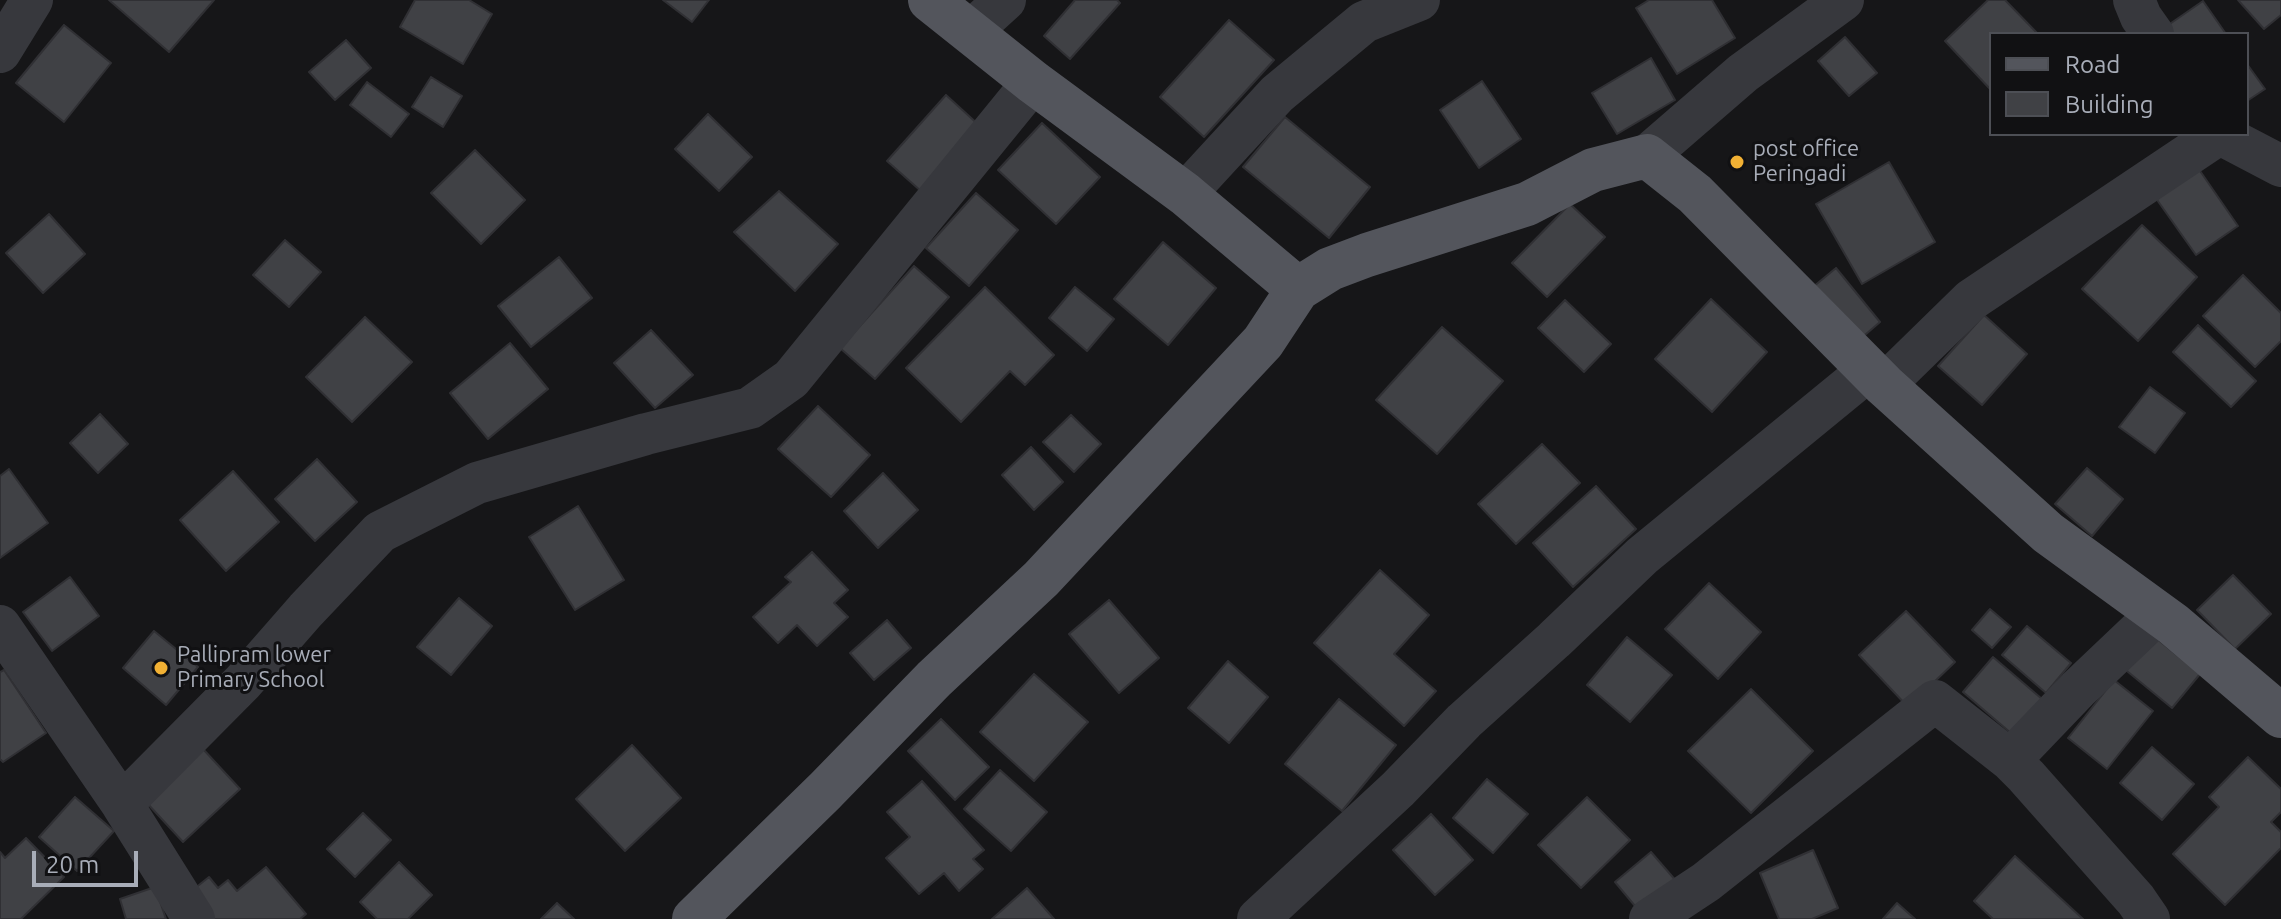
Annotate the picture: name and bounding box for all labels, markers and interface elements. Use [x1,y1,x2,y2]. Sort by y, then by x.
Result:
legend [1989,32,2249,136]
text: Road [2065,51,2120,78]
text: Building [2065,91,2153,118]
place label: post office Peringadi [1753,136,1859,188]
marker: post office Peringadi [1728,153,1746,171]
place label: Pallipram lower Primary School [177,642,331,694]
marker: Pallipram lower Primary School [152,659,170,677]
scale bar [36,835,142,885]
text: 20 m [46,851,99,878]

